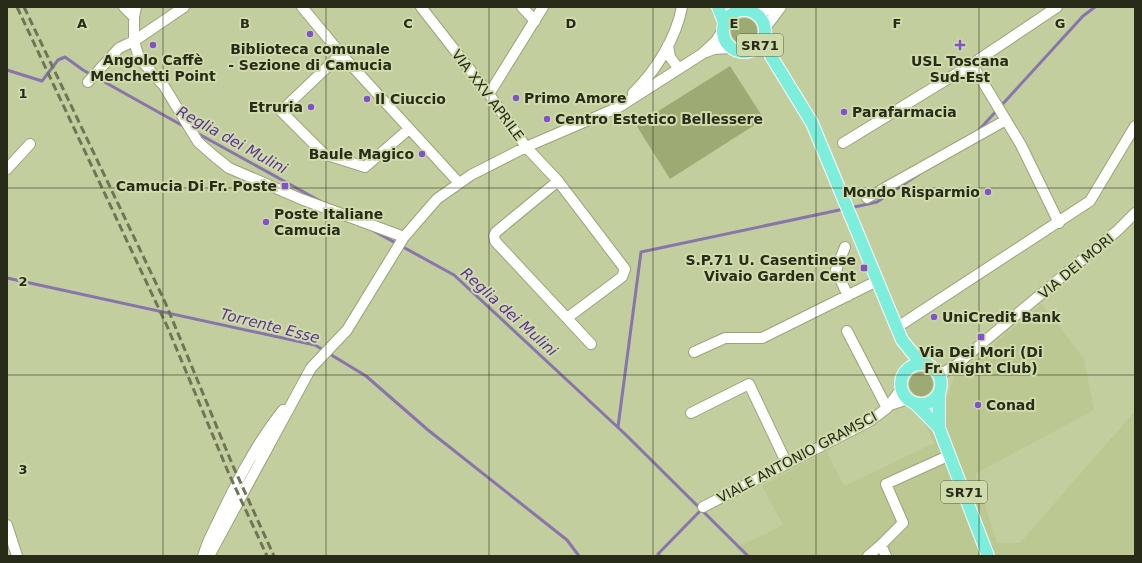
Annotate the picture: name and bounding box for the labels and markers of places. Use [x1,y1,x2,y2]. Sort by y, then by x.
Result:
marker: Biblioteca comunale - Sezione di Camucia [305,29,315,39]
marker: USL Toscana Sud-Est [954,39,966,51]
marker: Angolo Caffè Menchetti Point [148,40,158,50]
place label: Biblioteca comunale - Sezione di Camucia [228,41,392,73]
place label: Angolo Caffè Menchetti Point [90,52,216,84]
place label: USL Toscana Sud-Est [911,53,1009,85]
place label: Primo Amore [524,90,626,106]
place label: Il Ciuccio [375,91,446,107]
marker: Primo Amore [511,93,521,103]
marker: Il Ciuccio [362,94,372,104]
place label: Etruria [249,99,303,115]
marker: Etruria [306,102,316,112]
place label: Parafarmacia [852,104,957,120]
marker: Parafarmacia [839,107,849,117]
place label: Centro Estetico Bellessere [555,111,763,127]
marker: Centro Estetico Bellessere [542,114,552,124]
place label: Baule Magico [309,146,414,162]
marker: Baule Magico [417,149,427,159]
place label: Camucia Di Fr. Poste [116,178,277,194]
marker: Camucia Di Fr. Poste [280,181,290,191]
place label: Mondo Risparmio [843,184,980,200]
marker: Mondo Risparmio [983,187,993,197]
place label: Poste Italiane Camucia [274,206,383,238]
marker: Poste Italiane Camucia [261,217,271,227]
place label: S.P.71 U. Casentinese Vivaio Garden Cent [685,252,856,284]
marker: S.P.71 U. Casentinese Vivaio Garden Cent [859,263,869,273]
place label: UniCredit Bank [942,309,1061,325]
marker: UniCredit Bank [929,312,939,322]
marker: Via Dei Mori (Di Fr. Night Club) [976,332,986,342]
place label: Via Dei Mori (Di Fr. Night Club) [919,344,1043,376]
place label: Conad [986,397,1035,413]
marker: Conad [973,400,983,410]

